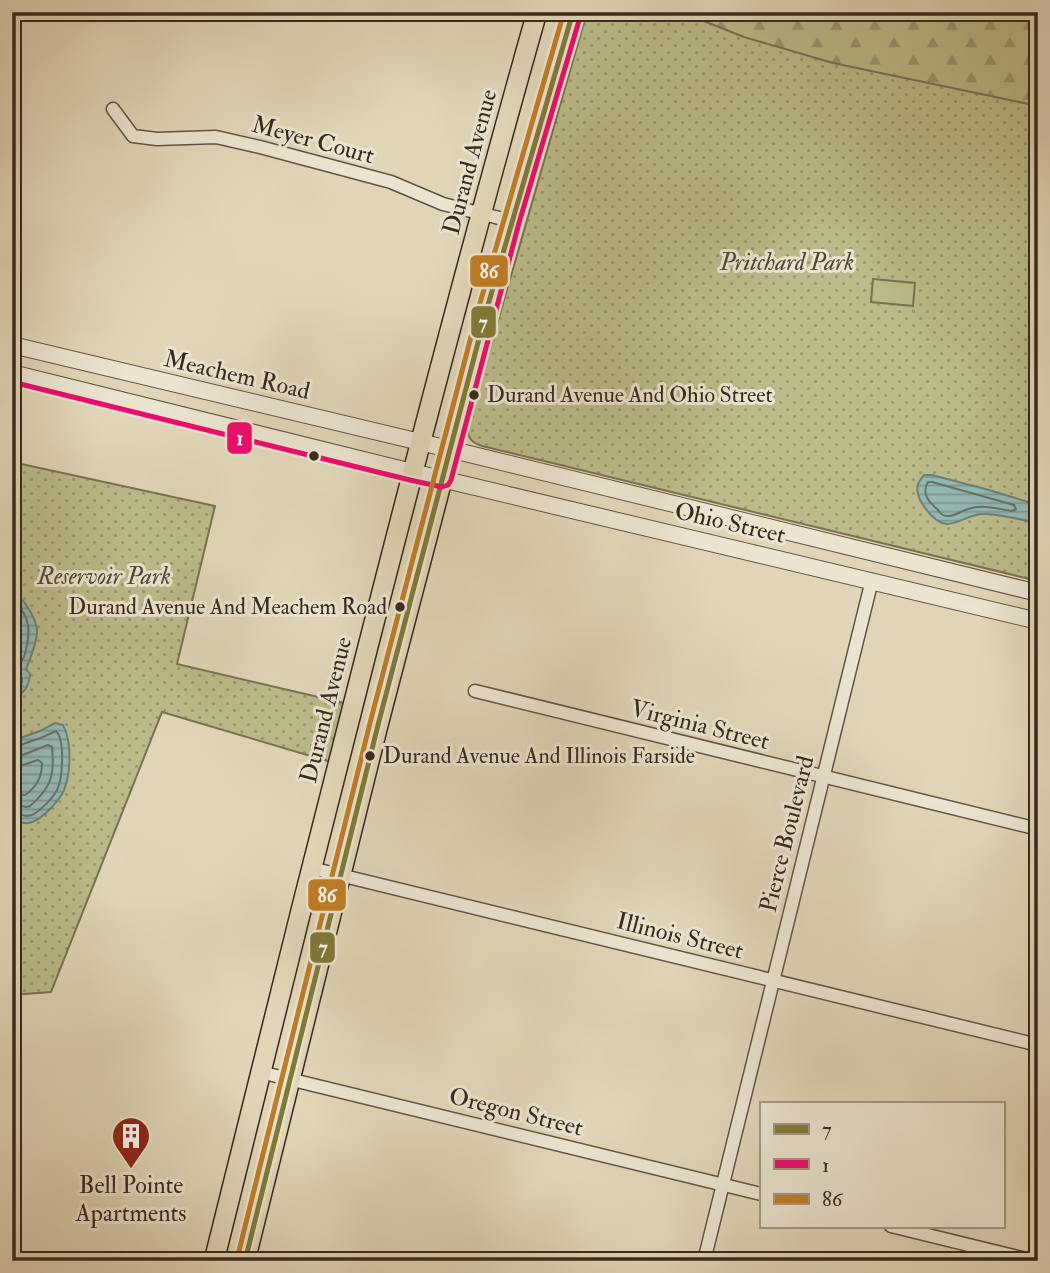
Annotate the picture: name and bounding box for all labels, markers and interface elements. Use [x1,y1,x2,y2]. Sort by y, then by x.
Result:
street label: Durand Avenue [436,86,504,238]
street label: Meyer Court [248,109,378,171]
park label: Pritchard Park [719,247,854,278]
line badge: 86 [469,254,509,288]
text: 86 [480,260,500,284]
line badge: 7 [470,305,497,339]
text: 7 [479,311,488,335]
street label: Meachem Road [161,343,313,407]
place label: Durand Avenue And Ohio Street [487,381,773,409]
marker: Durand Avenue And Ohio Street [467,388,481,402]
line badge: 1 [226,421,253,455]
text: 1 [237,427,244,451]
unlabelled marker [307,449,321,463]
street label: Ohio Street [672,495,789,551]
park label: Reservoir Park [36,561,171,592]
place label: Durand Avenue And Meachem Road [68,593,387,621]
marker: Durand Avenue And Meachem Road [393,600,407,614]
street label: Durand Avenue [293,634,359,786]
street label: Virginia Street [627,693,773,757]
place label: Durand Avenue And Illinois Farside [383,742,695,770]
marker: Durand Avenue And Illinois Farside [363,749,377,763]
street label: Pierce Boulevard [753,752,821,916]
line badge: 86 [307,878,347,912]
text: 86 [318,884,338,908]
street label: Illinois Street [613,905,747,967]
line badge: 7 [309,931,336,964]
text: 7 [319,936,328,960]
street label: Oregon Street [446,1080,586,1144]
legend [760,1102,1004,1228]
building icon: Bell Pointe Apartments [110,1115,152,1170]
text: 7 [822,1116,832,1143]
text: 1 [822,1152,830,1179]
place label: Bell Pointe Apartments [75,1170,186,1229]
text: 86 [822,1186,844,1213]

